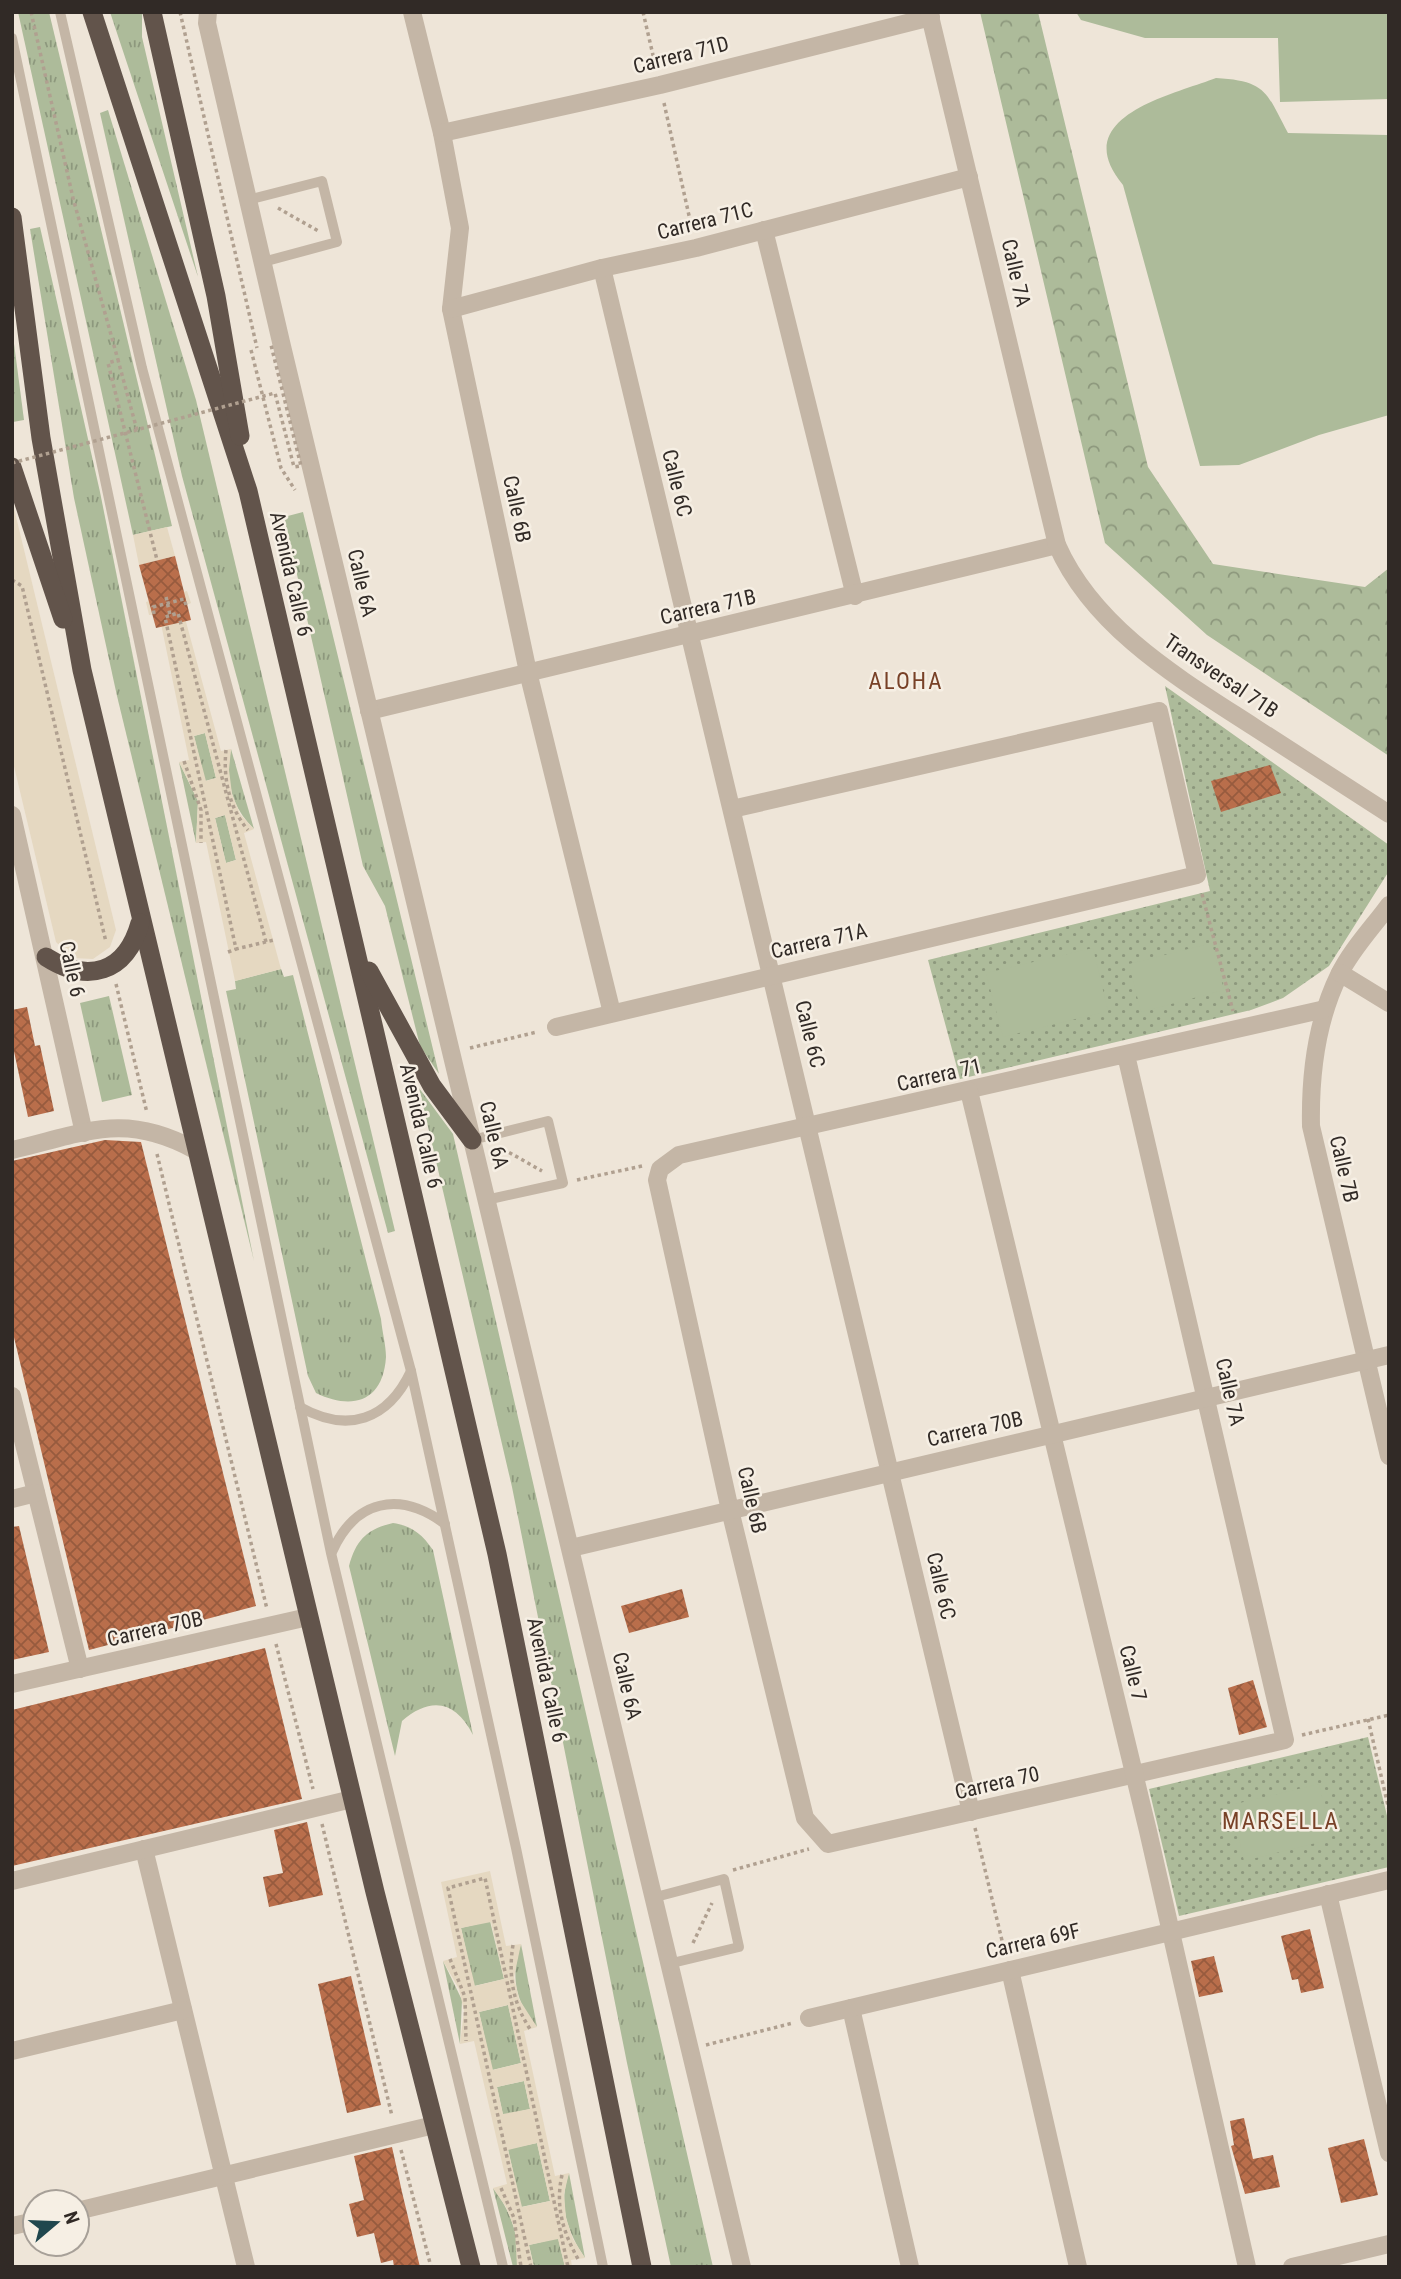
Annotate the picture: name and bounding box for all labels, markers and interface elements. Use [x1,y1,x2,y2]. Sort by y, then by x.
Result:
street label: Carrera 71D [631,32,731,78]
street label: Carrera 71C [655,198,755,244]
street label: Calle 7A [997,237,1035,309]
street label: Calle 6C [657,447,697,519]
street label: Calle 6B [498,473,536,545]
street label: Avenida Calle 6 [265,509,317,639]
street label: Calle 6A [343,547,381,619]
street label: Carrera 71B [658,584,758,630]
street label: Transversal 71B [1159,629,1283,723]
district label: ALOHA [868,668,944,695]
street label: Carrera 71A [768,918,870,964]
street label: Calle 6 [54,939,90,999]
street label: Calle 6C [790,998,830,1070]
street label: Carrera 71 [894,1054,984,1096]
street label: Avenida Calle 6 [395,1061,447,1191]
street label: Calle 6A [475,1099,513,1171]
street label: Calle 7B [1325,1133,1363,1205]
street label: Calle 7A [1211,1356,1249,1428]
street label: Carrera 70B [925,1406,1025,1452]
street label: Calle 6B [733,1464,771,1536]
street label: Calle 6C [922,1550,960,1622]
street label: Carrera 70B [105,1606,205,1652]
street label: Avenida Calle 6 [522,1615,572,1745]
street label: Calle 7 [1115,1643,1151,1703]
street label: Calle 6A [608,1650,646,1722]
street label: Carrera 70 [952,1762,1042,1804]
district label: MARSELLA [1222,1808,1340,1835]
street label: Carrera 69F [983,1918,1083,1964]
north arrow [21,2188,91,2258]
text: N [59,2208,84,2227]

